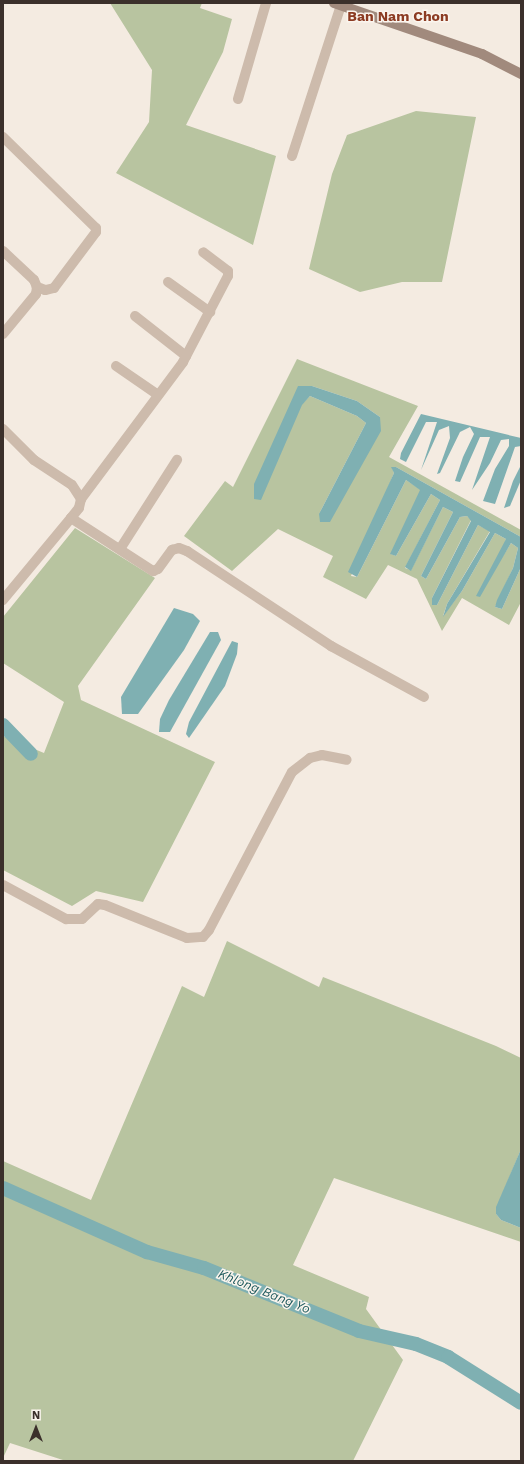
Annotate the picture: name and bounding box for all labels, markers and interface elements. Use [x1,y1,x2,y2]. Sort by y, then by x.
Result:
district label: Ban Nam Chon [347,8,449,24]
water label: Khlong Bang Yo [215,1266,313,1318]
north arrow [16,1408,56,1448]
text: N [32,1409,40,1422]

